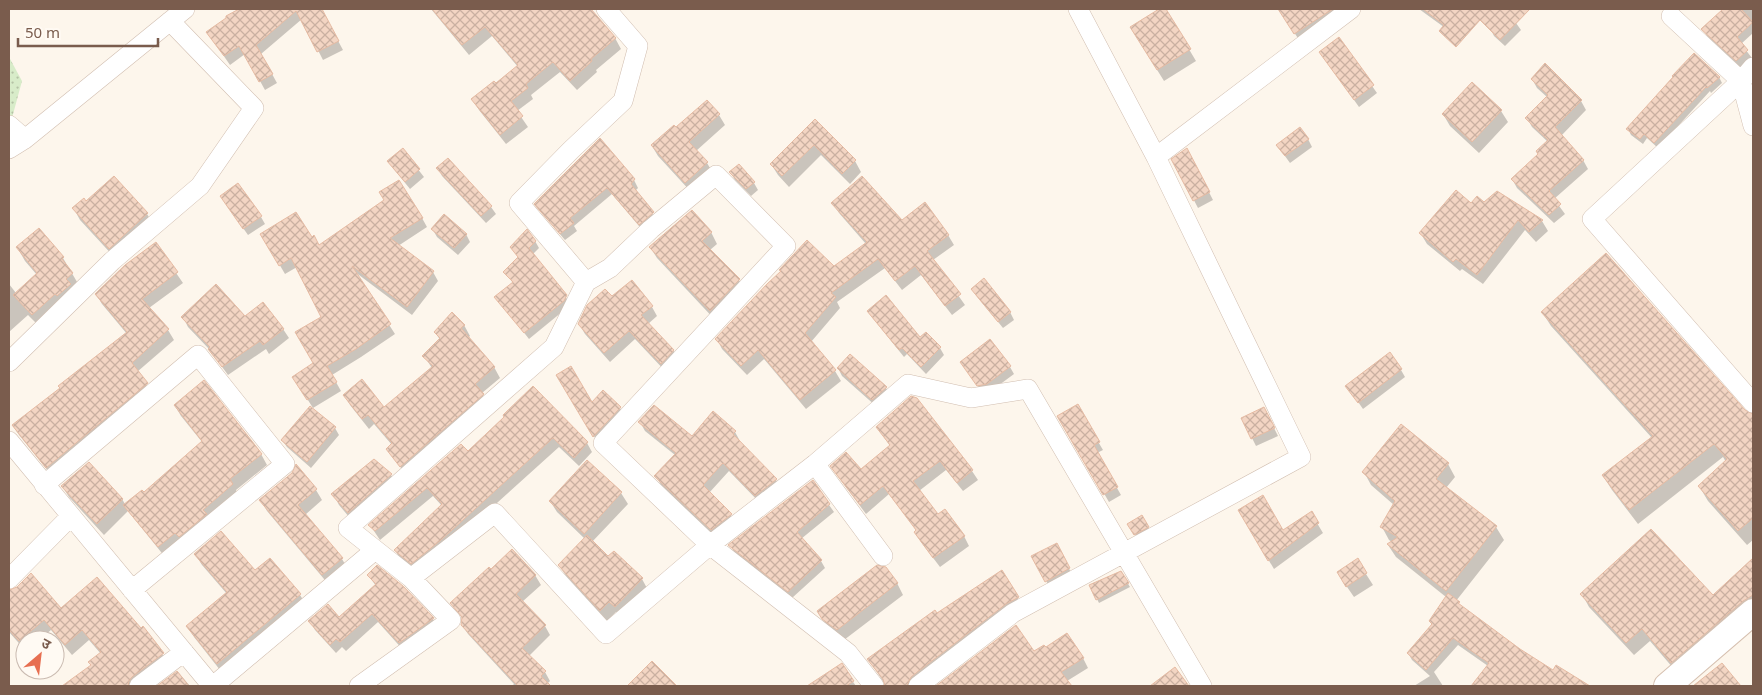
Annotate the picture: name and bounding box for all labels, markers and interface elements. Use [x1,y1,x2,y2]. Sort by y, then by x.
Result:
scale bar [18,15,158,47]
text: 50 m [25,22,60,42]
north arrow [15,630,65,680]
text: उ [38,633,55,654]

